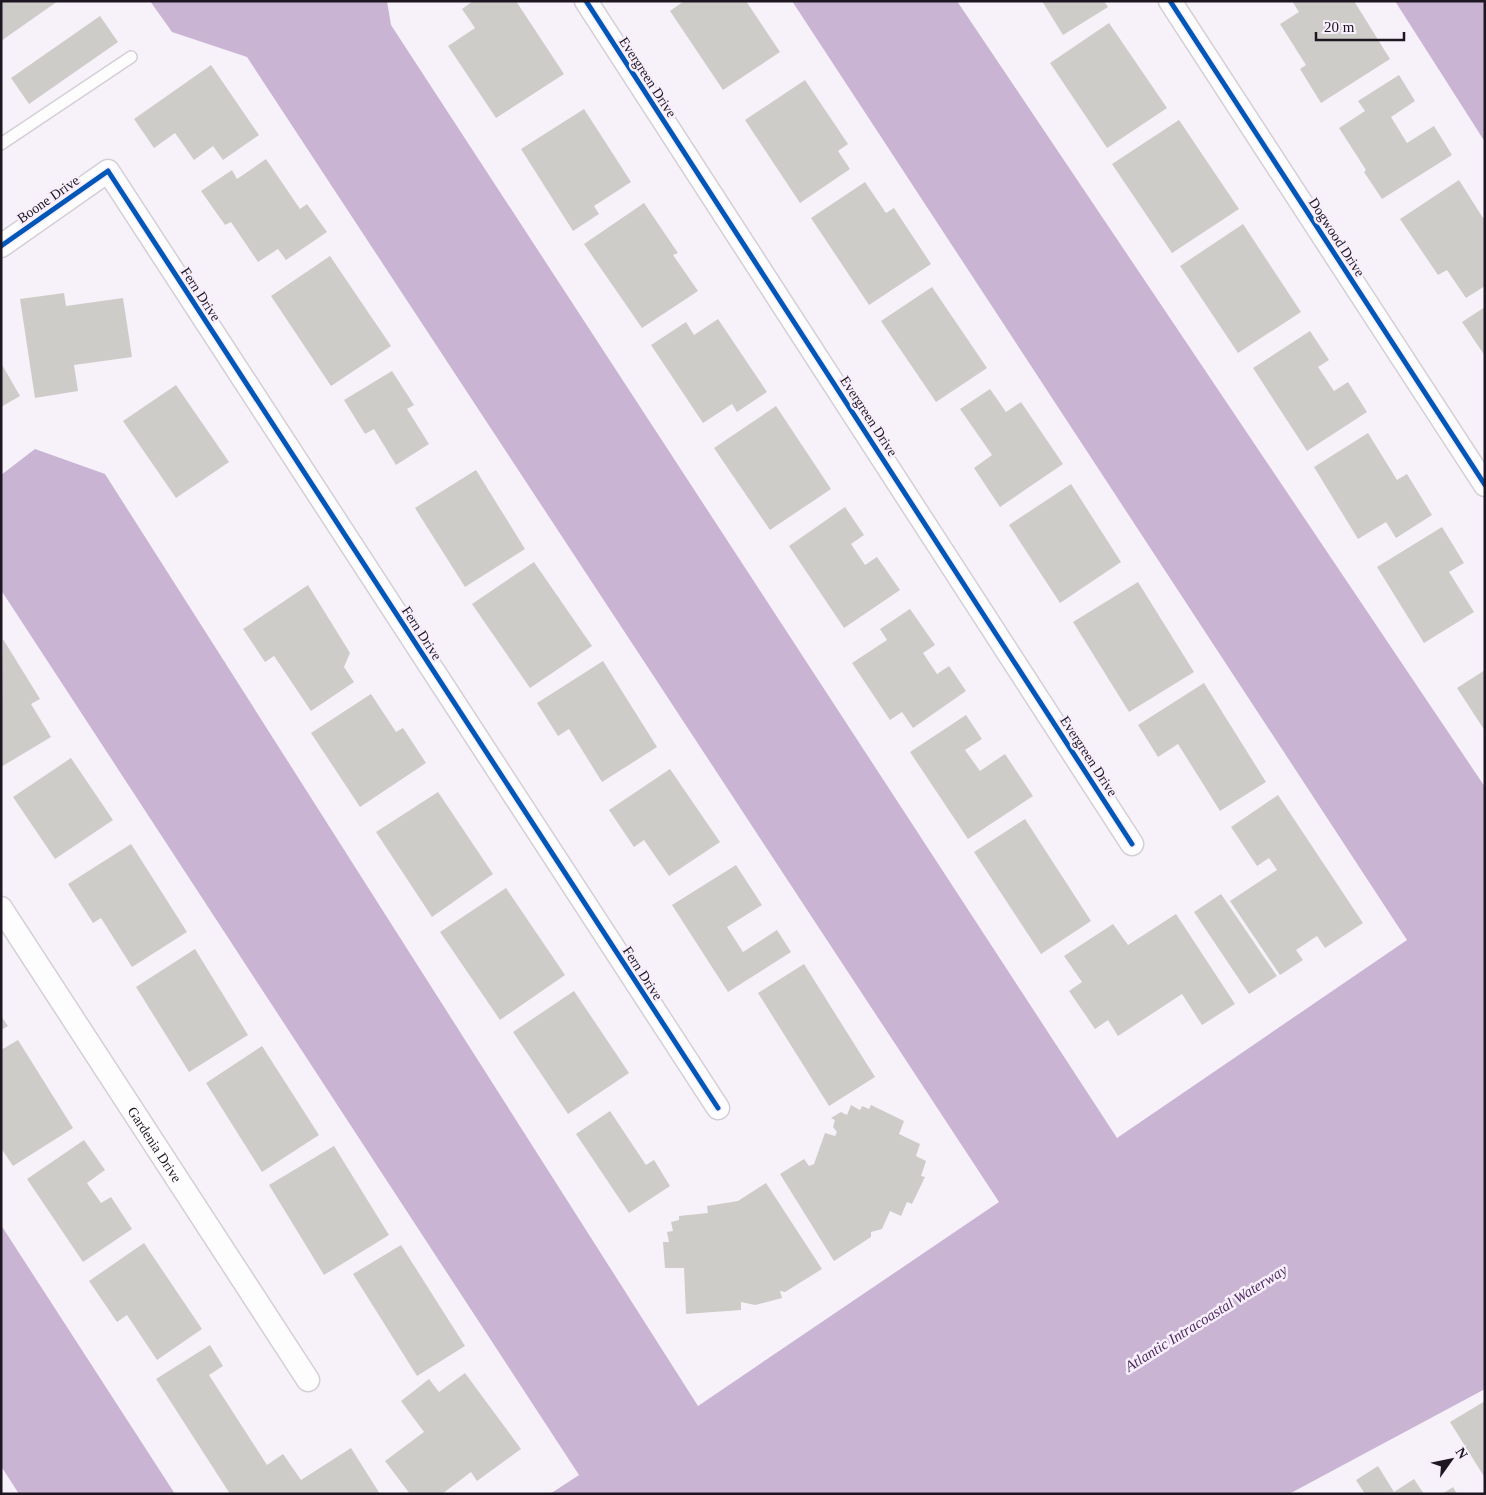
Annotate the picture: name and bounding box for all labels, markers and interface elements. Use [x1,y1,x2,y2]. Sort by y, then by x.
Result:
scale bar [1316,10,1404,42]
text: 20 m [1324,19,1355,35]
street label: Evergreen Drive [616,34,679,120]
street label: Boone Drive [15,173,82,226]
street label: Dogwood Drive [1306,195,1368,279]
street label: Fern Drive [178,265,223,324]
street label: Evergreen Drive [837,373,900,459]
street label: Fern Drive [399,604,444,663]
street label: Evergreen Drive [1057,713,1120,799]
street label: Fern Drive [620,944,665,1003]
street label: Gardenia Drive [124,1104,184,1185]
water label: Atlantic Intracoastal Waterway [1121,1261,1290,1375]
north arrow [1426,1435,1476,1485]
text: N [1452,1445,1471,1462]

